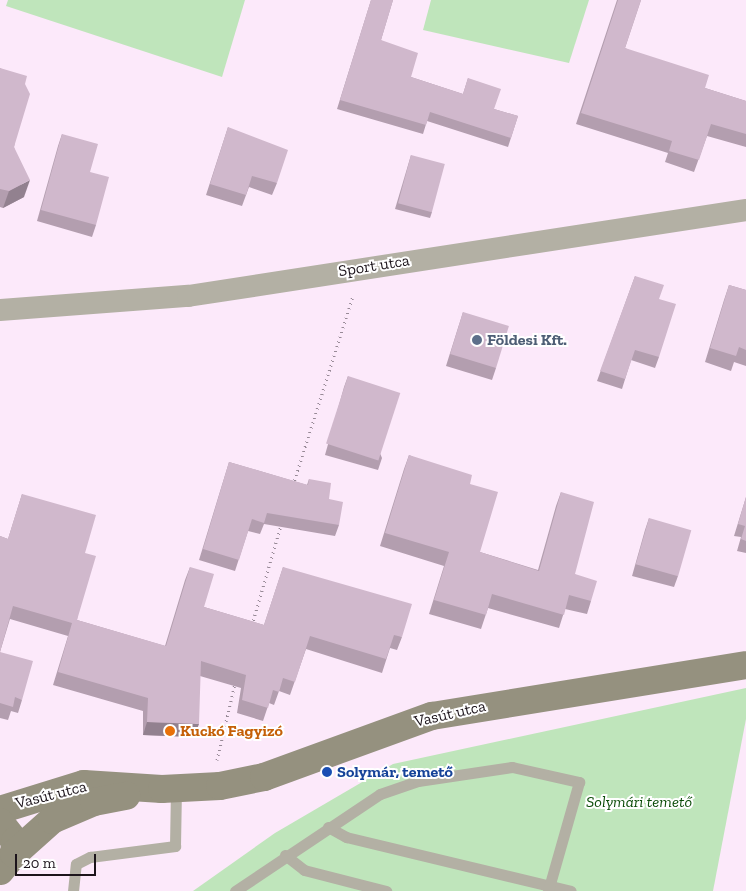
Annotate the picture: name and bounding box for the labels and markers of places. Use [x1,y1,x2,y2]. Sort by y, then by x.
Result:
place label: Földesi Kft. [487,330,567,350]
marker: Földesi Kft. [471,334,483,346]
place label: Kuckó Fagyizó [180,721,283,741]
marker: Kuckó Fagyizó [164,725,176,737]
place label: Solymár, temető [337,762,453,782]
marker: Solymár, temető [321,766,333,778]

